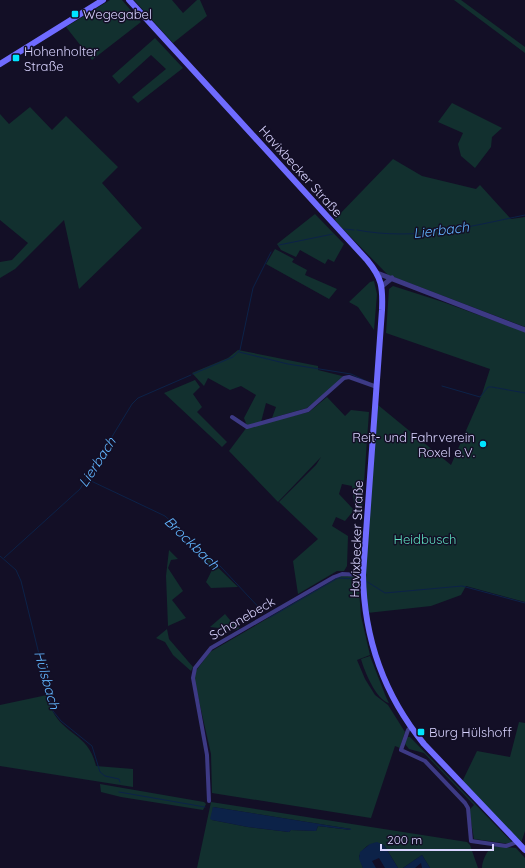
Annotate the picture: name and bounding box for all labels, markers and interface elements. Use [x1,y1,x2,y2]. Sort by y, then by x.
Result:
place label: Wegegabel [83,6,152,22]
marker: Wegegabel [70,9,80,19]
place label: Hohenholter Straße [24,43,98,74]
marker: Hohenholter Straße [11,53,21,63]
street label: Havixbecker Straße [256,122,346,220]
water label: Lierbach [412,218,471,242]
place label: Reit- und Fahrverein Roxel e.V. [352,429,475,460]
water label: Lierbach [74,433,120,490]
marker: Reit- und Fahrverein Roxel e.V. [478,439,488,449]
street label: Havixbecker Straße [346,480,366,598]
water label: Brockbach [161,512,224,574]
park label: Heidbusch [394,531,456,547]
street label: Schonebeck [206,593,278,643]
water label: Hülsbach [30,649,64,712]
place label: Burg Hülshoff [429,724,512,740]
marker: Burg Hülshoff [416,727,426,737]
scale bar [381,826,493,852]
text: 200 m [387,832,422,847]

